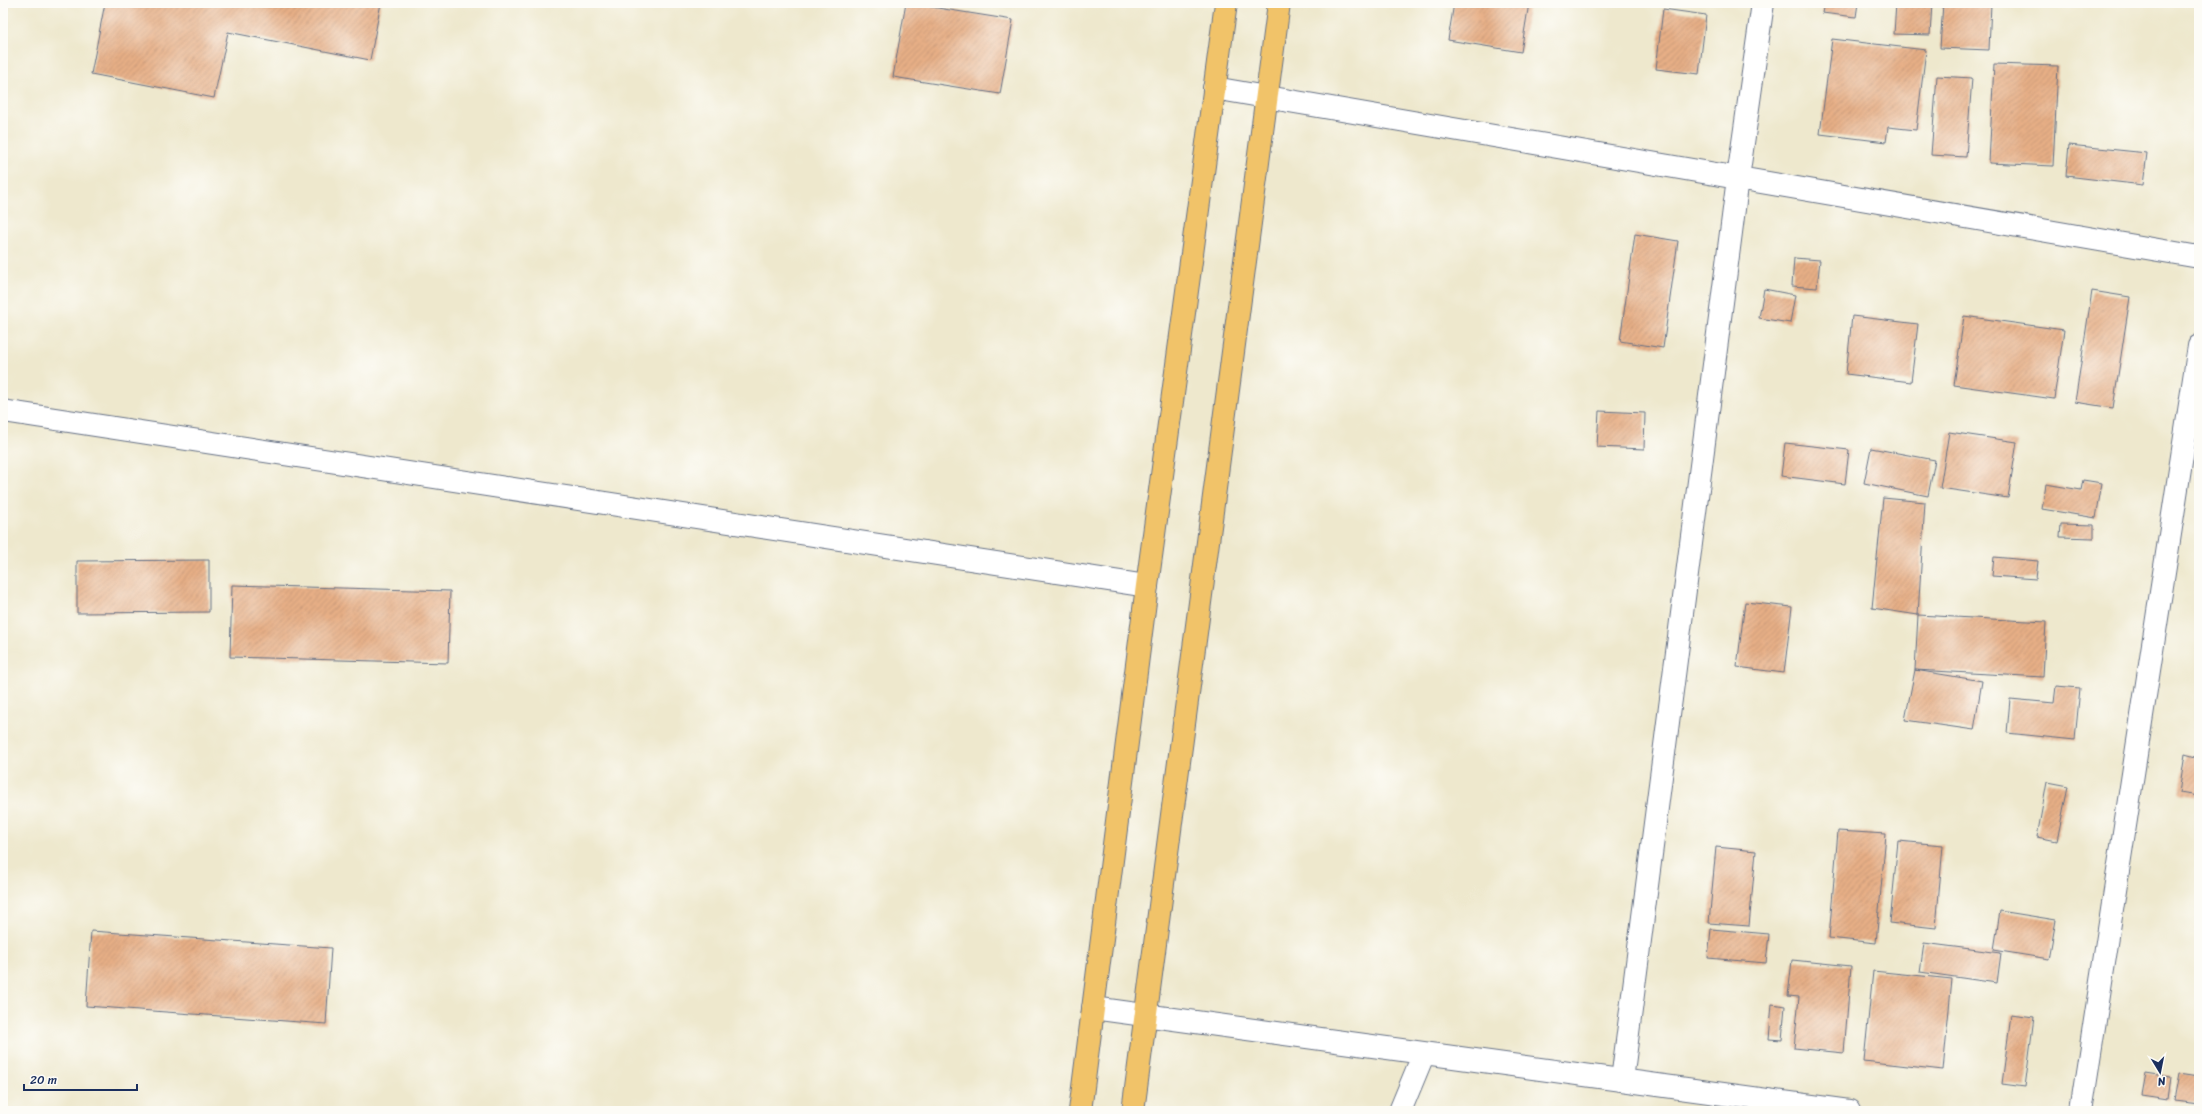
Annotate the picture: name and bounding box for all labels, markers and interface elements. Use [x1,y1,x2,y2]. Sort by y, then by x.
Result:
north arrow [2140,1052,2180,1092]
scale bar [24,1066,137,1092]
text: 20 m [30,1069,57,1091]
text: N [2156,1071,2168,1091]

